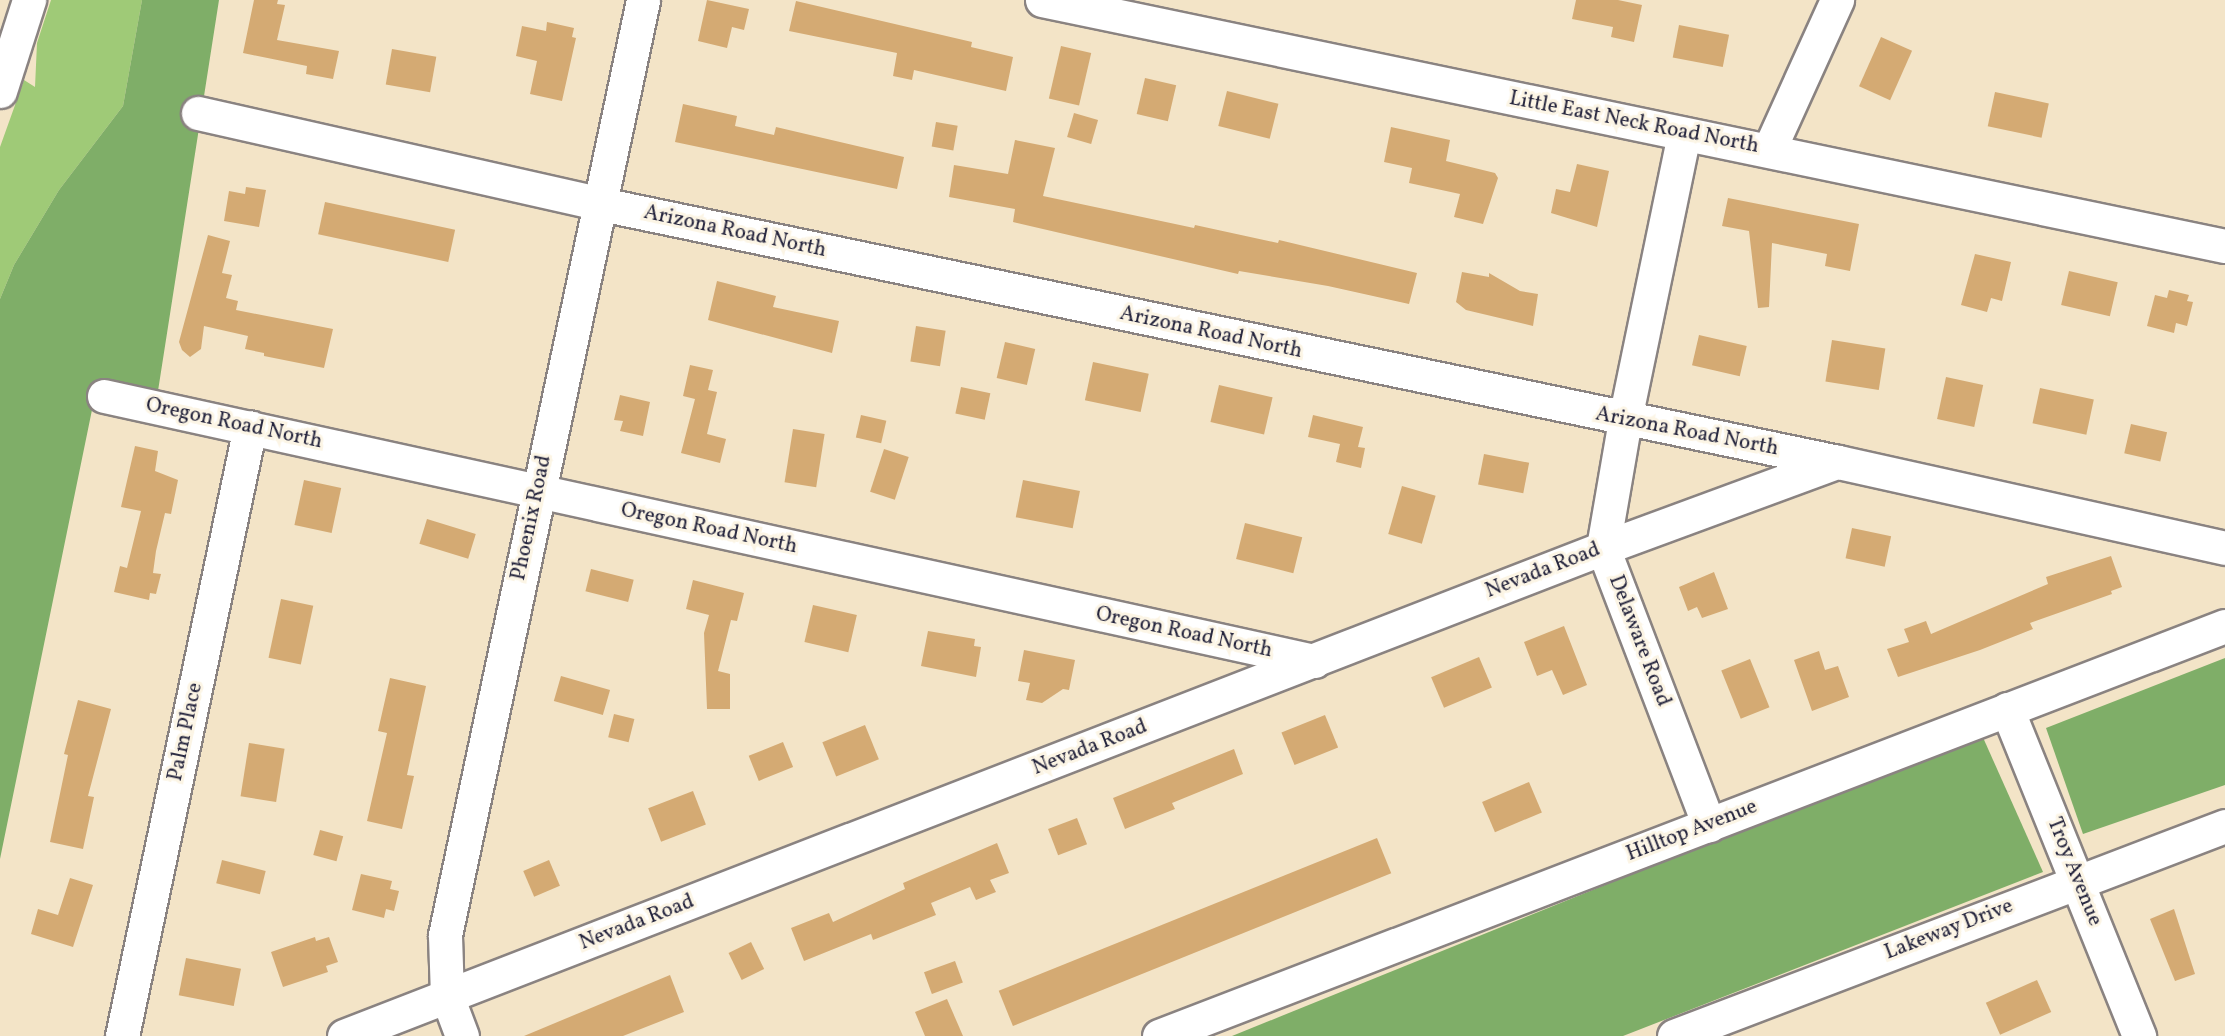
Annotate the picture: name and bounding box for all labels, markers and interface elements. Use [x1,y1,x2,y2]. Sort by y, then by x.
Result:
street label: Little East Neck Road North [1507,86,1761,160]
street label: Arizona Road North [641,200,829,264]
street label: Arizona Road North [1117,301,1305,365]
street label: Oregon Road North [143,393,325,455]
street label: Arizona Road North [1593,402,1781,462]
street label: Phoenix Road [506,453,558,583]
street label: Oregon Road North [618,498,800,560]
street label: Nevada Road [1482,538,1604,604]
street label: Delaware Road [1602,572,1676,710]
street label: Oregon Road North [1093,602,1275,664]
street label: Palm Place [163,680,209,784]
street label: Nevada Road [1029,715,1151,781]
street label: Hilltop Avenue [1623,795,1761,867]
street label: Troy Avenue [2041,814,2107,930]
street label: Nevada Road [576,890,698,956]
street label: Lakeway Drive [1881,894,2017,966]

